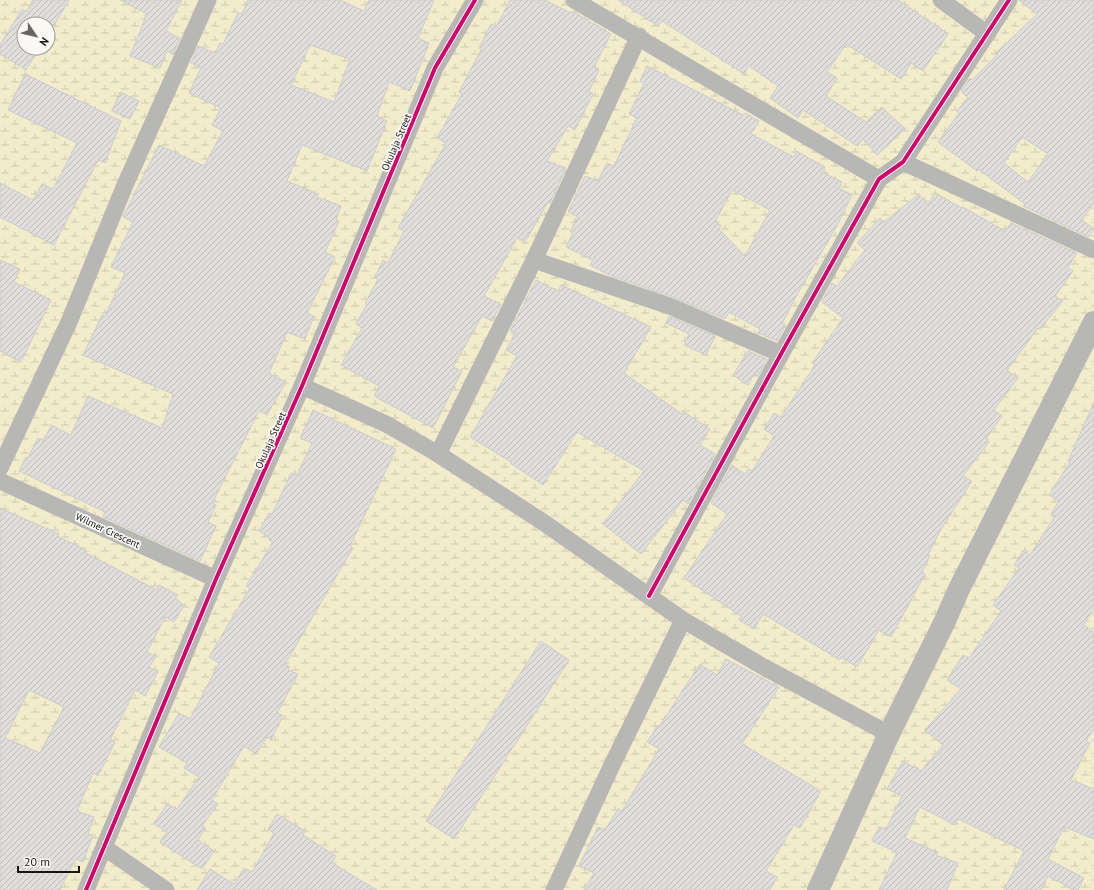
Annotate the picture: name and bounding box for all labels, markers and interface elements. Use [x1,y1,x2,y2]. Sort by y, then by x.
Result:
north arrow [16,16,56,56]
text: N [36,35,52,49]
street label: Okulaja Street [379,111,415,173]
street label: Okulaja Street [252,409,289,471]
street label: Wilmer Crescent [73,510,143,551]
scale bar [18,848,79,874]
text: 20 m [24,854,50,869]

